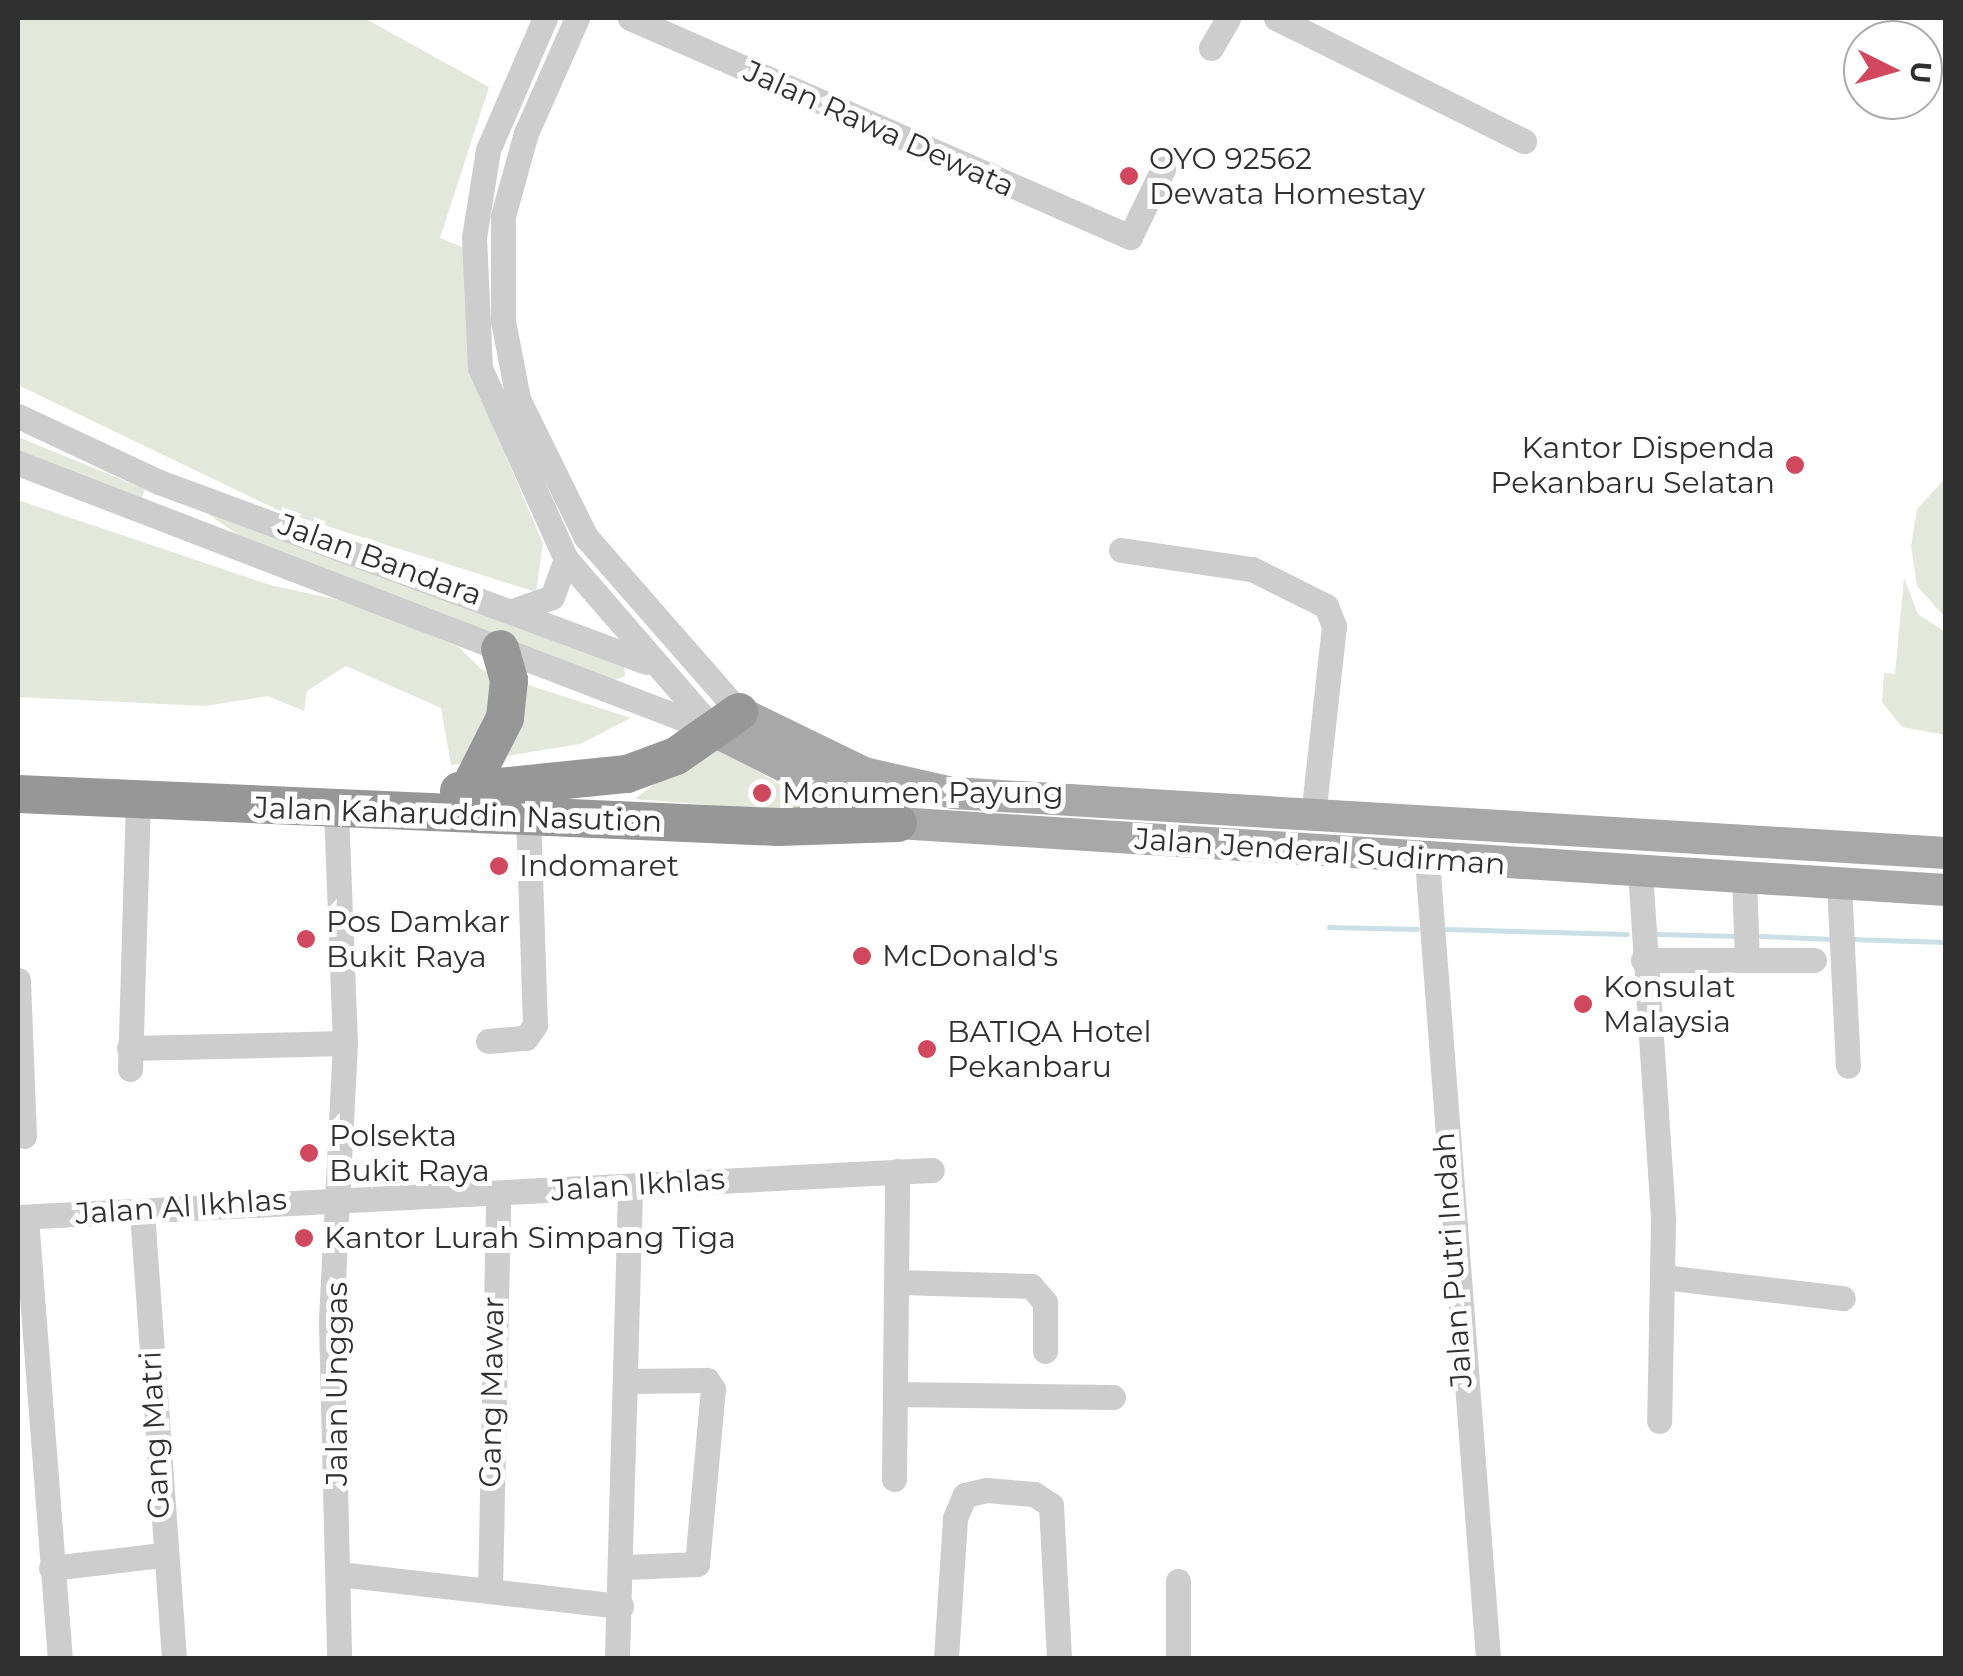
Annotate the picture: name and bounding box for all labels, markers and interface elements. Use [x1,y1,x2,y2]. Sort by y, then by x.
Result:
north arrow [1843,20,1943,120]
street label: Jalan Rawa Dewata [738,53,1020,205]
text: U [1903,60,1939,85]
place label: OYO 92562 Dewata Homestay [1149,141,1425,212]
marker: OYO 92562 Dewata Homestay [1118,165,1140,187]
place label: Kantor Dispenda Pekanbaru Selatan [1490,430,1775,500]
marker: Kantor Dispenda Pekanbaru Selatan [1784,454,1806,476]
street label: Jalan Bandara [273,507,487,613]
place label: Monumen Payung [782,775,1063,811]
marker: Monumen Payung [751,782,773,804]
street label: Jalan Kaharuddin Nasution [253,790,663,840]
street label: Jalan Jenderal Sudirman [1133,821,1507,883]
place label: Indomaret [519,848,679,884]
marker: Indomaret [488,855,510,877]
place label: Pos Damkar Bukit Raya [326,904,510,974]
marker: Pos Damkar Bukit Raya [295,928,317,950]
place label: McDonald's [882,938,1058,974]
marker: McDonald's [851,945,873,967]
place label: Konsulat Malaysia [1603,969,1735,1040]
marker: Konsulat Malaysia [1572,993,1594,1015]
place label: BATIQA Hotel Pekanbaru [947,1014,1151,1084]
marker: BATIQA Hotel Pekanbaru [916,1038,938,1060]
place label: Polsekta Bukit Raya [329,1118,490,1188]
street label: Jalan Putri Indah [1426,1131,1480,1389]
marker: Polsekta Bukit Raya [298,1142,320,1164]
street label: Jalan Ikhlas [550,1161,726,1209]
street label: Jalan Al Ikhlas [74,1182,288,1232]
place label: Kantor Lurah Simpang Tiga [324,1220,736,1256]
marker: Kantor Lurah Simpang Tiga [293,1227,315,1249]
street label: Jalan Unggas [319,1282,355,1486]
street label: Gang Mawar [472,1296,512,1488]
street label: Gang Matri [133,1350,177,1520]

